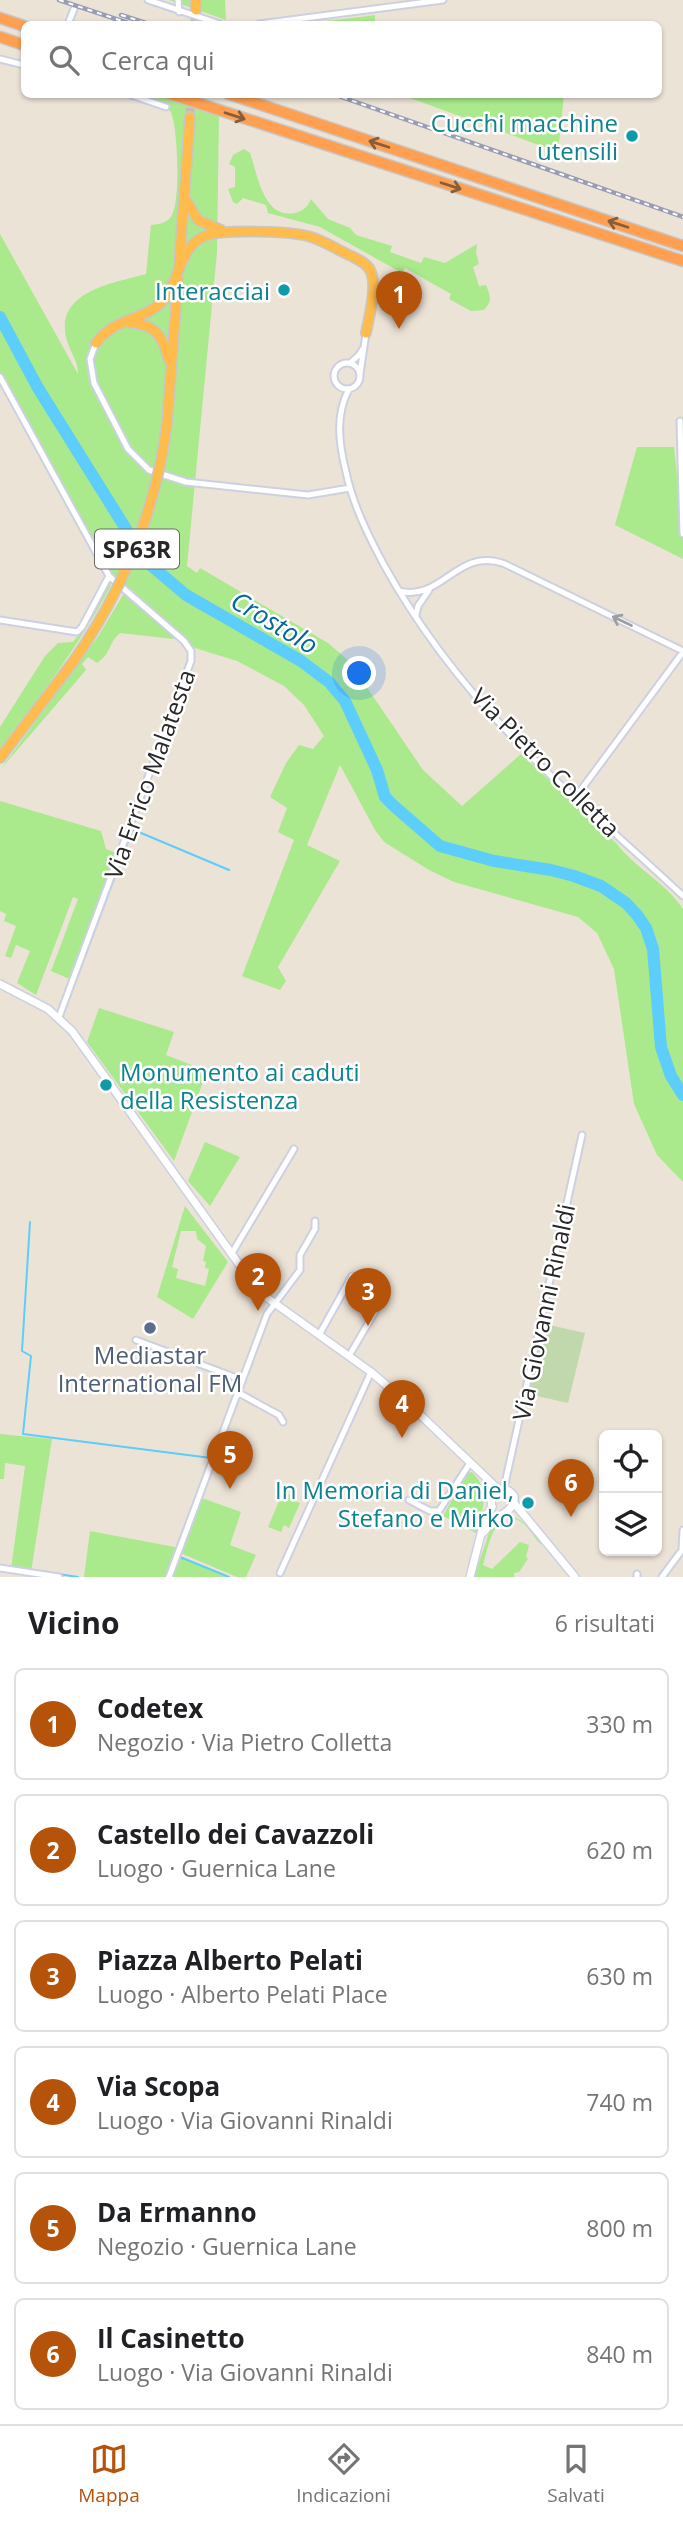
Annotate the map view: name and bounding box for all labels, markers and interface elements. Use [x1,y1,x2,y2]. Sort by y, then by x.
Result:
search box [21,21,662,98]
icon: search [45,41,83,79]
text: Cerca qui [101,42,215,78]
place label: Cucchi macchine utensili [431,106,618,167]
one-way arrow [223,110,245,123]
marker: Cucchi macchine utensili [624,128,640,144]
one-way arrow [369,137,391,150]
one-way arrow [440,180,462,193]
one-way arrow [608,217,630,229]
pin: 1 [376,271,422,329]
place label: Interacciai [155,274,270,307]
marker: Interacciai [276,282,292,298]
road number: SP63R [95,530,179,568]
water label: Crostolo [225,582,325,662]
one-way arrow [612,614,633,628]
your location [342,656,376,690]
street label: Via Errico Malatesta [96,665,202,883]
street label: Via Pietro Colletta [464,680,628,844]
place label: Monumento ai caduti della Resistenza [120,1055,360,1116]
marker: Monumento ai caduti della Resistenza [98,1077,114,1093]
street label: Via Giovanni Rinaldi [504,1201,582,1423]
pin: 2 [235,1253,281,1311]
pin: 3 [345,1268,391,1326]
marker: Mediastar International FM [142,1320,158,1336]
place label: Mediastar International FM [58,1338,242,1399]
pin: 4 [379,1380,425,1438]
map controls [599,1430,662,1556]
button: locate [599,1430,662,1493]
pin: 5 [207,1431,253,1489]
pin: 6 [548,1459,594,1517]
place label: In Memoria di Daniel, Stefano e Mirko [275,1473,514,1534]
button: layers [599,1493,662,1556]
marker: In Memoria di Daniel, Stefano e Mirko [520,1495,536,1511]
text: Vicino [28,1602,120,1643]
text: 6 risultati [555,1607,655,1639]
text: Codetex [97,1690,203,1726]
text: 1 [46,1708,60,1740]
text: 330 m [586,1708,653,1740]
text: Negozio · Via Pietro Colletta [97,1726,392,1758]
text: Castello dei Cavazzoli [97,1816,374,1852]
text: 2 [46,1834,60,1866]
text: 620 m [586,1834,653,1866]
text: Luogo · Guernica Lane [97,1852,336,1884]
text: Piazza Alberto Pelati [97,1942,363,1978]
text: 3 [46,1960,60,1992]
text: 630 m [586,1960,653,1992]
text: Luogo · Alberto Pelati Place [97,1978,388,2010]
text: Via Scopa [97,2068,220,2104]
text: 4 [46,2086,60,2118]
text: 740 m [586,2086,653,2118]
text: Luogo · Via Giovanni Rinaldi [97,2104,393,2136]
text: Da Ermanno [97,2194,257,2230]
text: 5 [46,2212,60,2244]
text: 800 m [586,2212,653,2244]
text: Negozio · Guernica Lane [97,2230,357,2262]
text: Il Casinetto [97,2320,245,2356]
text: 6 [46,2338,60,2370]
text: 840 m [586,2338,653,2370]
text: Luogo · Via Giovanni Rinaldi [97,2356,393,2388]
tab: Mappa [78,2440,140,2508]
tab: Indicazioni [296,2440,391,2508]
tab: Salvati [547,2440,605,2508]

